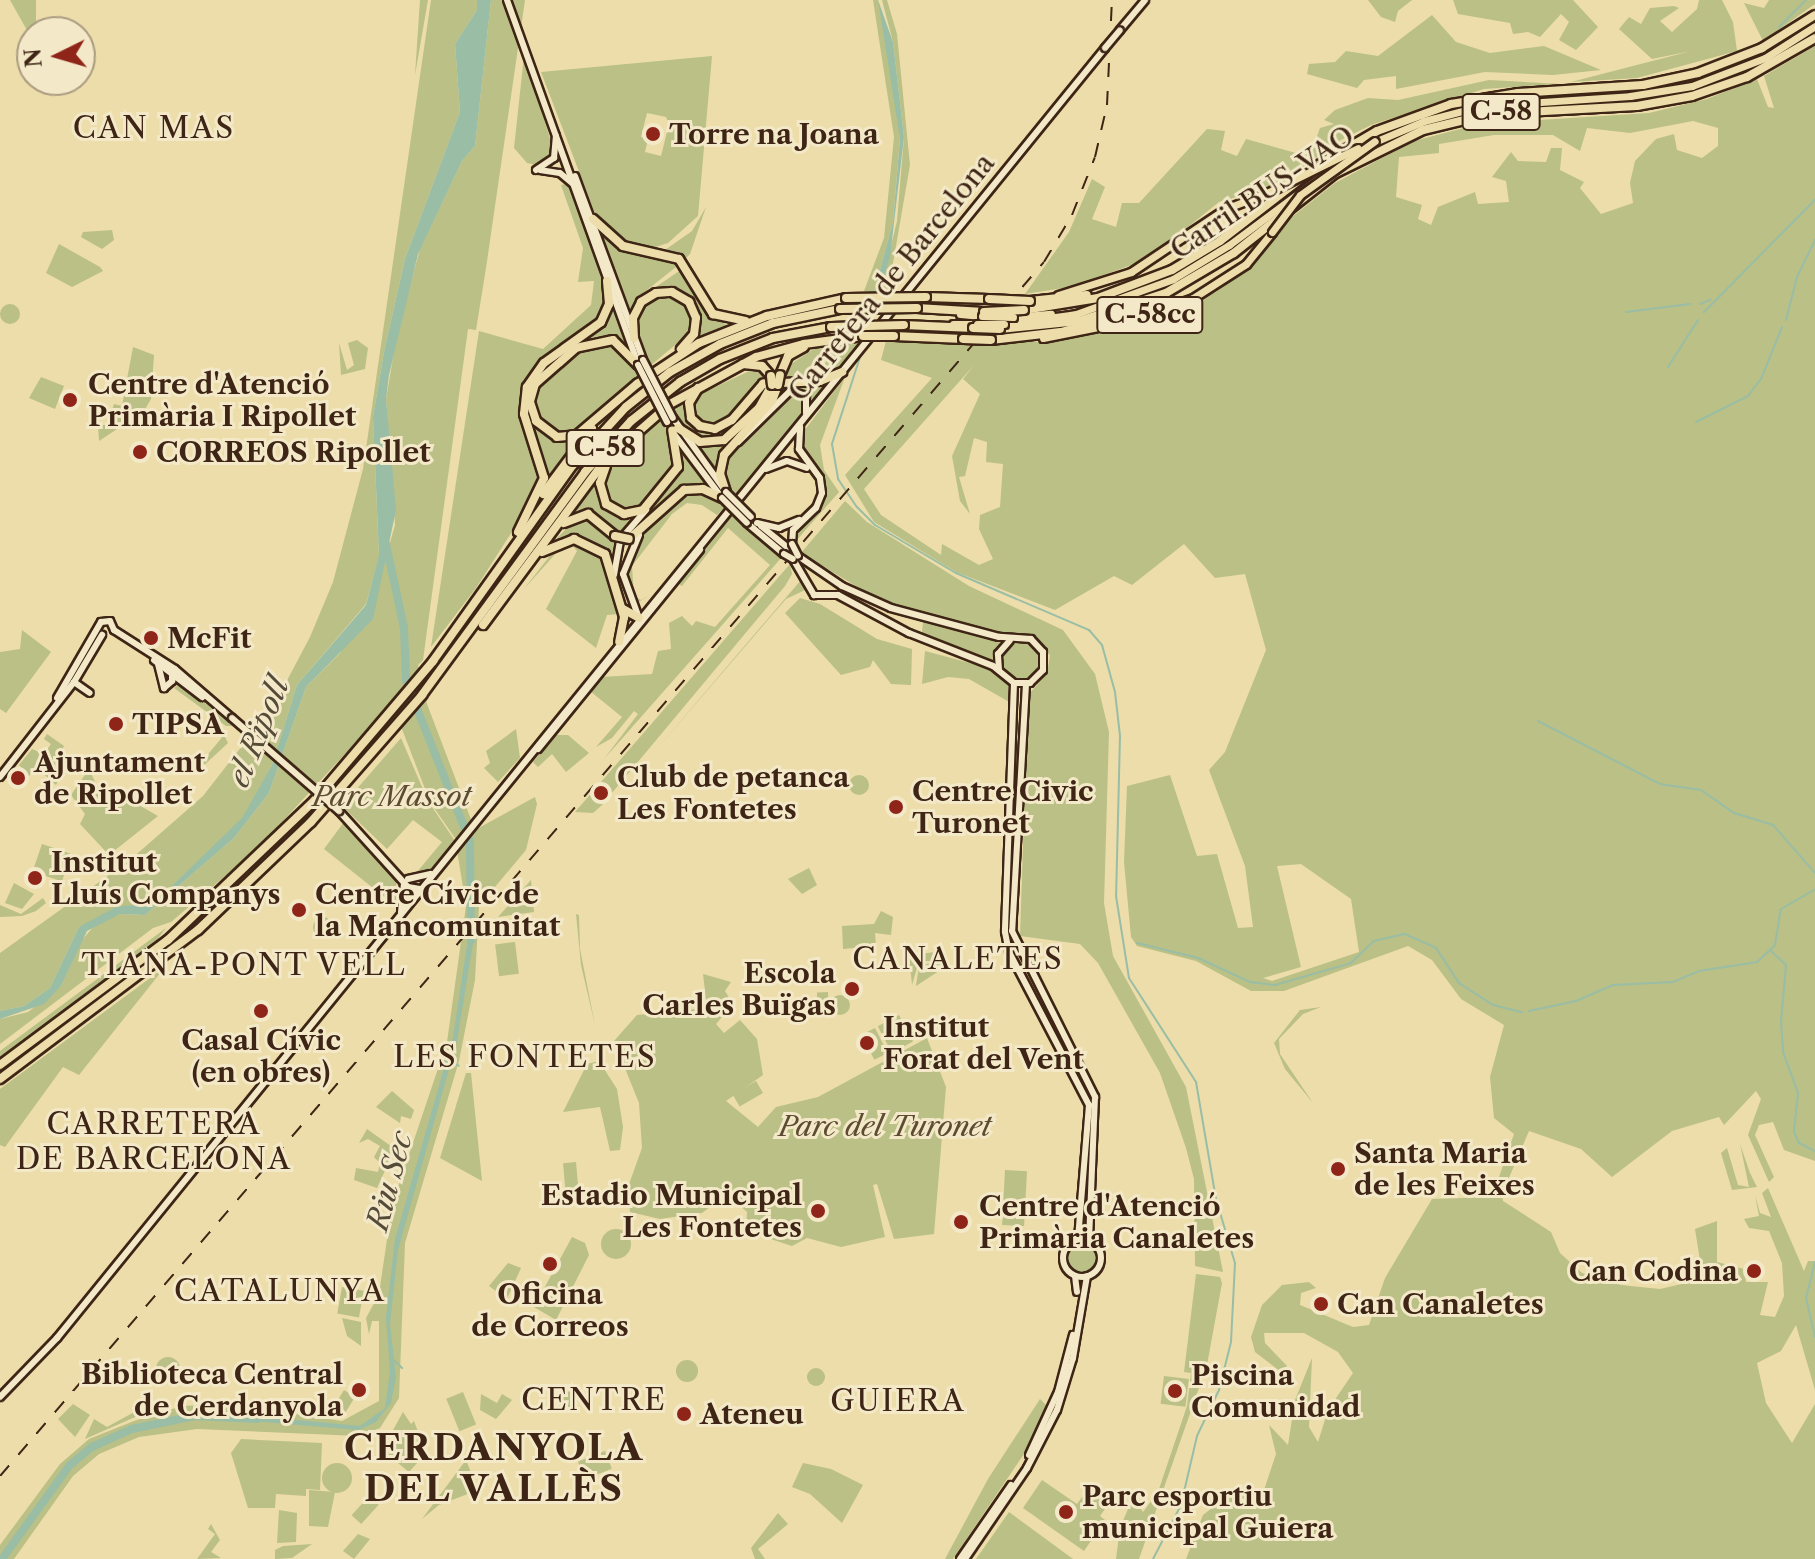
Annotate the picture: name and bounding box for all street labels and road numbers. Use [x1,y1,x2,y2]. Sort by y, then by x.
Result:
road number: C-58 [1461,90,1541,134]
street label: Carril BUS-VAO [1164,118,1360,266]
street label: Carretera de Barcelona [781,146,1001,408]
road number: C-58cc [1096,293,1204,337]
road number: C-58 [565,426,645,470]

